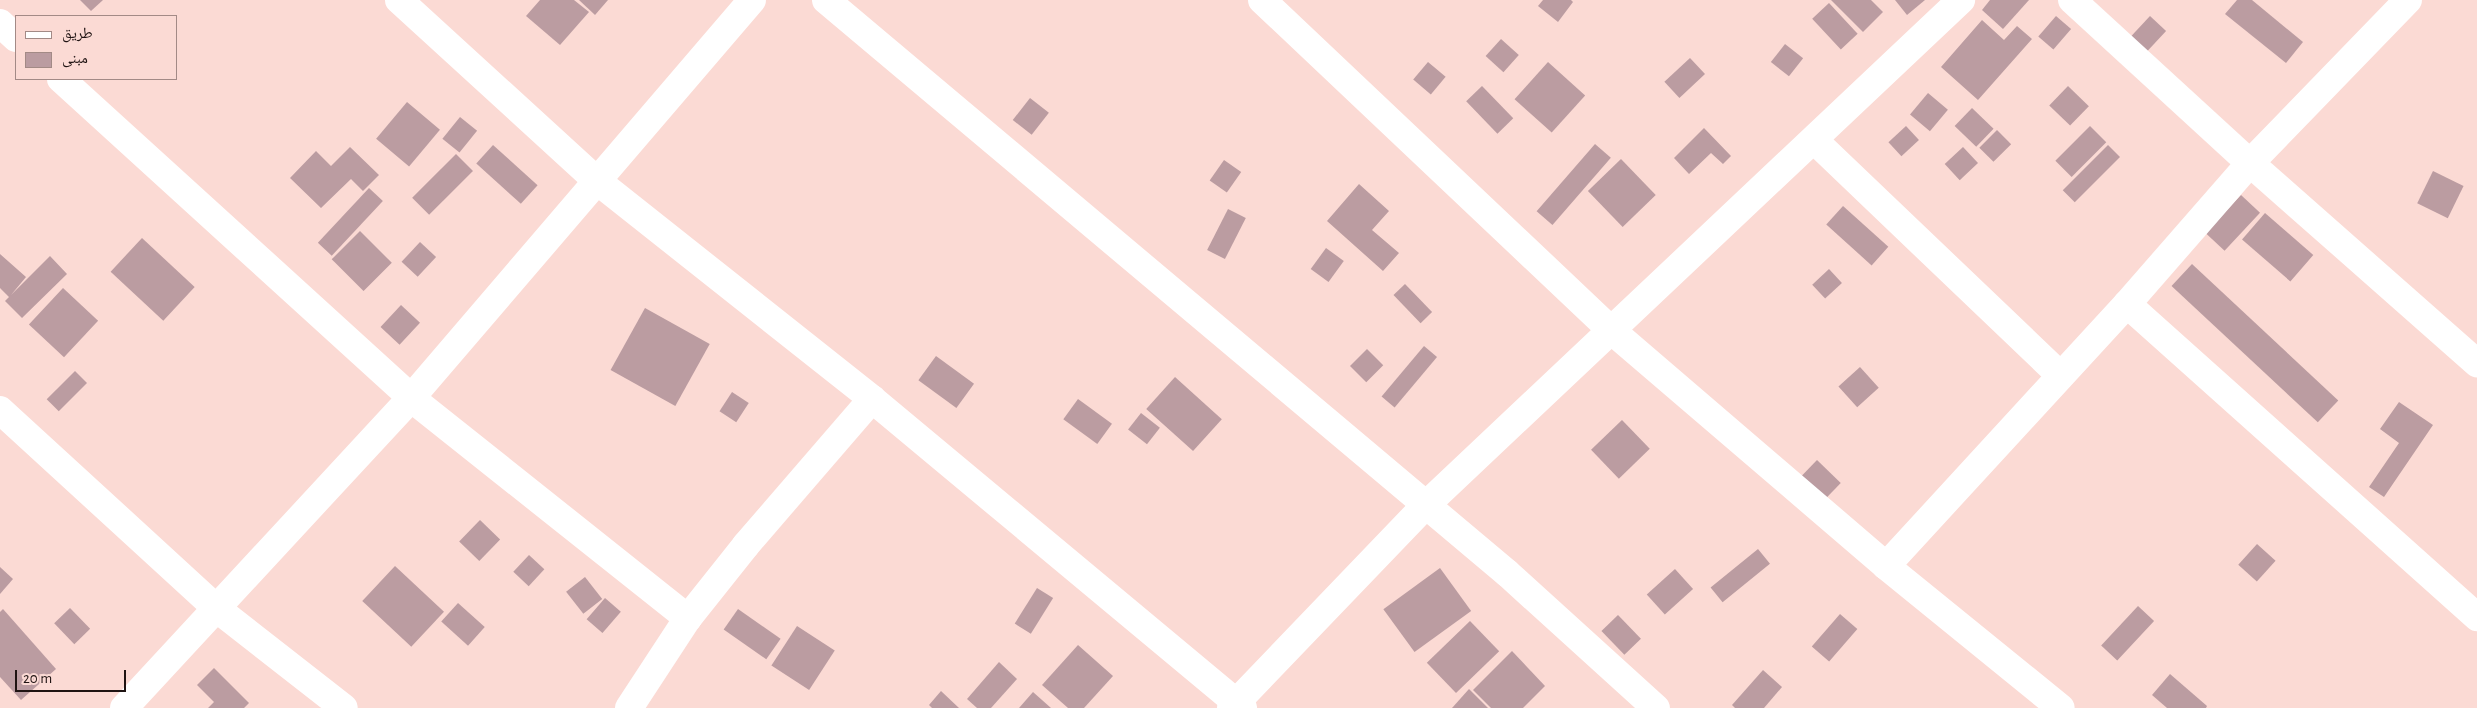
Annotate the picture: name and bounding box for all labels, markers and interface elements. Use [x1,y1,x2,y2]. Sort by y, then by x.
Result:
legend [15,15,178,80]
text: طريق [62,26,93,41]
text: مبنى [62,51,88,66]
scale bar [18,660,129,692]
text: 20 m [23,671,52,686]

